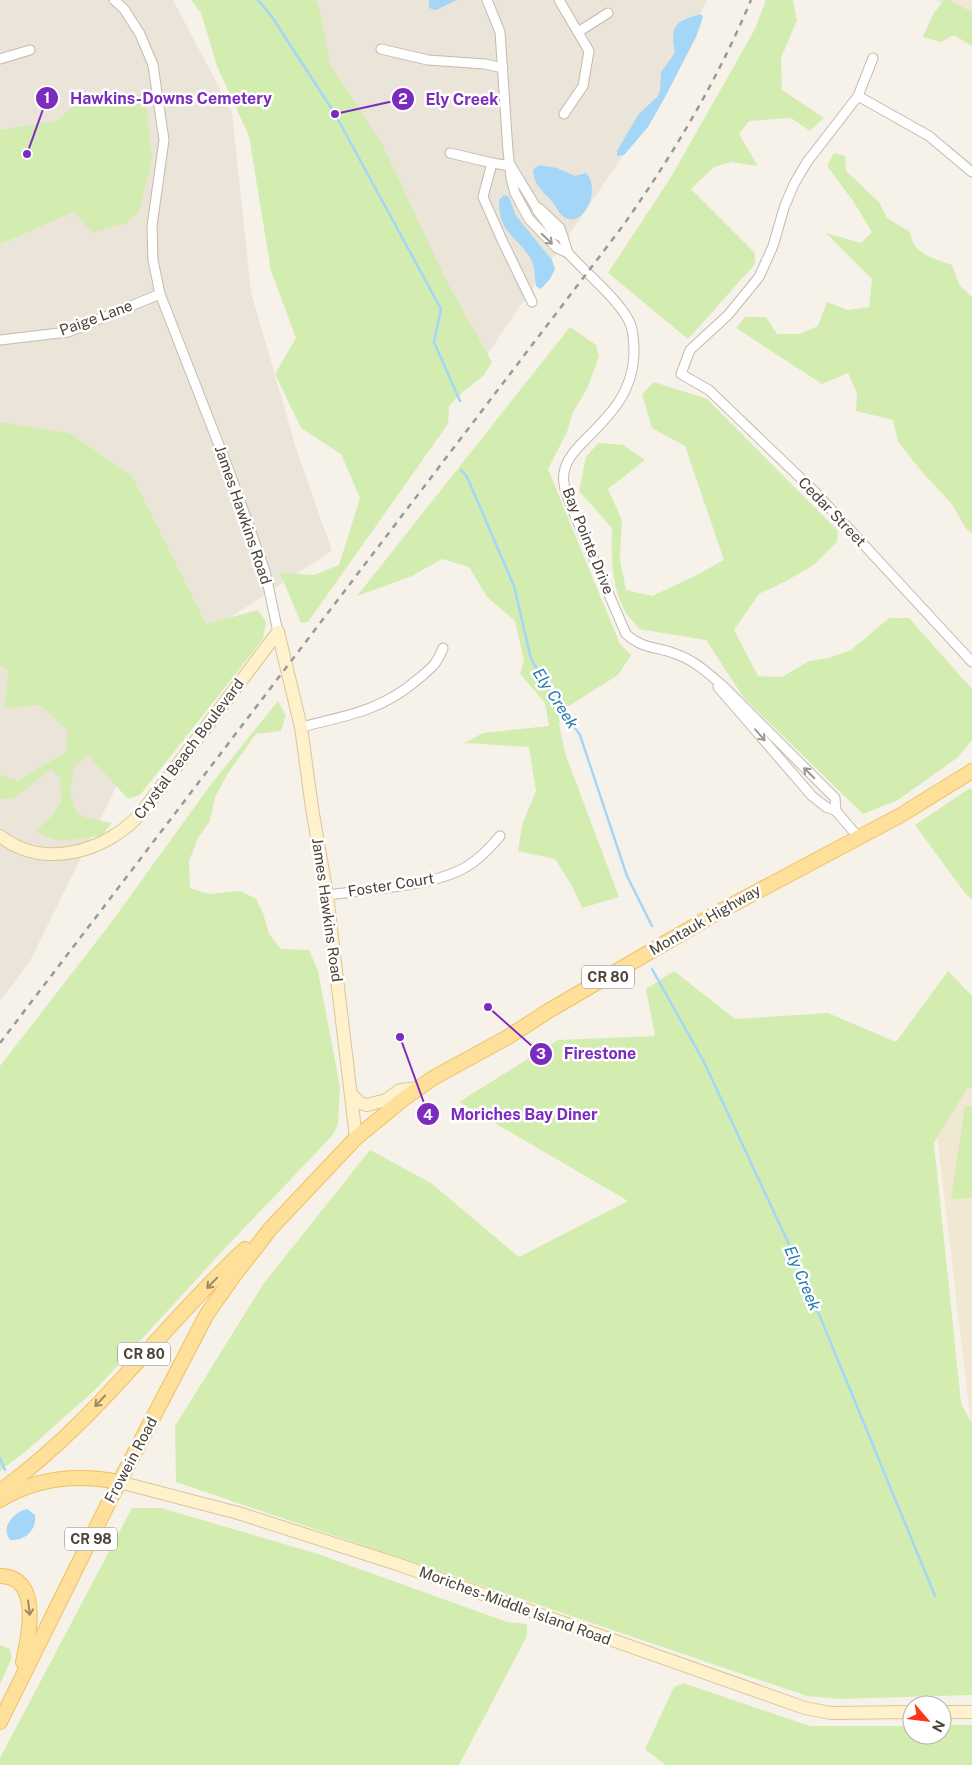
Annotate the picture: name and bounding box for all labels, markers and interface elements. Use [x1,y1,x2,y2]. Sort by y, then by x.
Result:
callout: Hawkins-Downs Cemetery [35,83,282,114]
callout: Ely Creek [390,84,508,115]
text: 1 [44,89,50,106]
text: Hawkins-Downs Cemetery [70,89,272,108]
text: 2 [398,90,408,107]
text: Ely Creek [425,90,499,109]
one-way arrow [541,232,553,245]
street label: Paige Lane [57,296,135,339]
street label: James Hawkins Road [212,443,275,586]
street label: Cedar Street [795,474,870,550]
street label: Bay Pointe Drive [559,485,618,597]
water label: Ely Creek [529,664,582,732]
street label: Crystal Beach Boulevard [130,675,247,822]
one-way arrow [754,728,766,741]
one-way arrow [803,766,815,779]
street label: James Hawkins Road [309,837,346,983]
street label: Foster Court [347,869,435,900]
street label: Montauk Highway [646,881,763,958]
road number: CR 80 [582,966,634,989]
callout: Firestone [529,1038,646,1069]
text: Firestone [564,1044,636,1063]
text: 3 [536,1045,546,1062]
callout: Moriches Bay Diner [415,1099,608,1130]
text: Moriches Bay Diner [450,1105,598,1124]
text: 4 [423,1106,433,1123]
water label: Ely Creek [780,1243,825,1314]
one-way arrow [206,1277,218,1290]
road number: CR 80 [118,1342,170,1366]
one-way arrow [94,1395,106,1408]
street label: Frowein Road [101,1414,160,1506]
road number: CR 98 [65,1528,117,1550]
street label: Moriches-Middle Island Road [417,1563,613,1648]
one-way arrow [24,1599,34,1615]
north arrow [902,1695,952,1745]
text: N [929,1718,948,1735]

